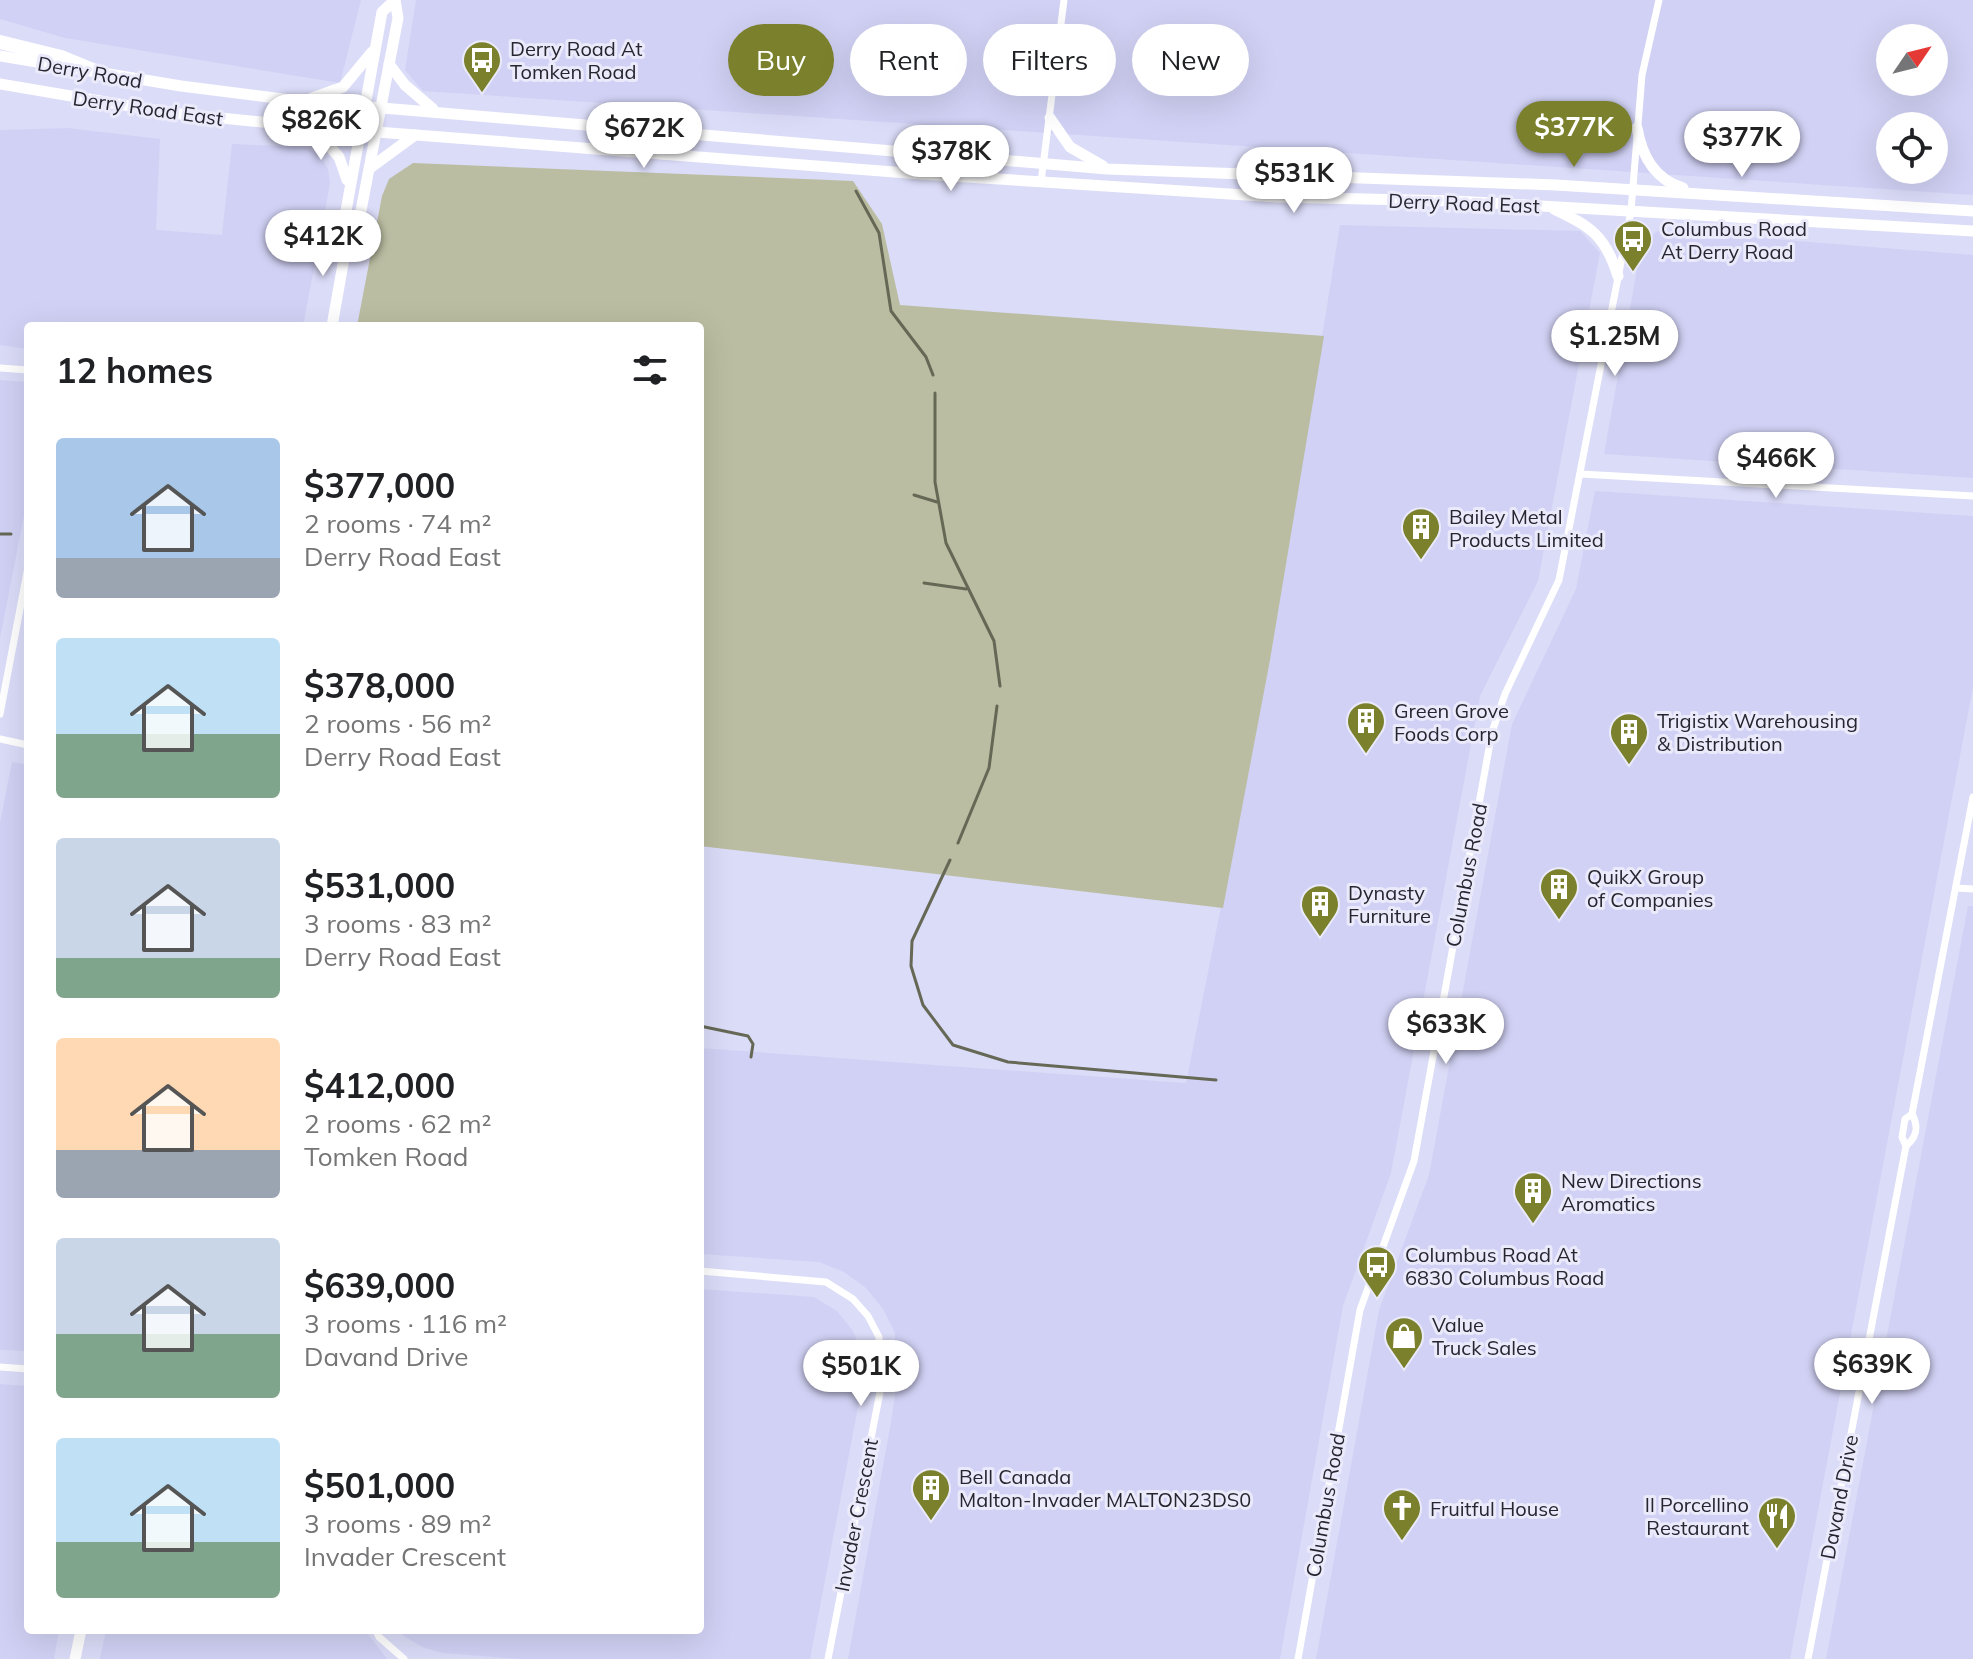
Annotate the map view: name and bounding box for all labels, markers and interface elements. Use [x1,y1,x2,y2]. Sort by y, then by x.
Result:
chip: Buy [728,24,834,96]
chip: Rent [850,24,967,96]
chip: Filters [983,24,1116,96]
chip: New [1132,24,1249,96]
north arrow [1876,24,1948,96]
map controls [1876,24,1948,184]
place label: Derry Road At Tomken Road [510,36,643,84]
bus stop icon: Derry Road At Tomken Road [461,39,503,94]
street label: Derry Road [36,51,144,93]
street label: Derry Road East [71,85,225,131]
pin: $826K [265,94,377,162]
pin: $377K [1518,101,1630,169]
pin: $672K [588,102,700,170]
text: $826K [281,103,361,136]
text: $377K [1534,110,1614,143]
text: $672K [604,111,684,144]
pin: $377K [1686,111,1798,179]
button: locate [1876,112,1948,184]
text: $377K [1702,120,1782,153]
pin: $378K [895,125,1007,193]
text: $378K [911,134,991,167]
pin: $531K [1238,147,1350,215]
text: $531K [1254,156,1334,189]
street label: Derry Road East [1388,188,1540,218]
pin: $412K [267,210,379,278]
place label: Columbus Road At Derry Road [1661,216,1807,264]
bus stop icon: Columbus Road At Derry Road [1612,218,1654,273]
text: $412K [283,219,363,252]
pin: $1.25M [1550,310,1680,378]
text: $1.25M [1569,319,1661,352]
icon: filters [628,348,672,392]
text: 12 homes [56,349,213,392]
pin: $466K [1720,432,1832,500]
text: $466K [1736,441,1816,474]
text: $377,000 [304,464,455,507]
icon: home [120,470,216,566]
place label: Bailey Metal Products Limited [1449,504,1604,552]
building icon: Bailey Metal Products Limited [1400,506,1442,561]
text: 2 rooms · 74 m² [304,507,491,540]
text: Derry Road East [304,540,501,573]
text: $378,000 [304,664,455,707]
icon: home [120,670,216,766]
place label: Green Grove Foods Corp [1394,698,1509,746]
building icon: Green Grove Foods Corp [1345,700,1387,755]
text: 2 rooms · 56 m² [304,707,491,740]
place label: Trigistix Warehousing & Distribution [1657,708,1858,756]
building icon: Trigistix Warehousing & Distribution [1608,711,1650,766]
text: Derry Road East [304,740,501,773]
street label: Columbus Road [1440,801,1492,949]
text: $531,000 [304,864,455,907]
place label: QuikX Group of Companies [1587,864,1714,912]
building icon: QuikX Group of Companies [1538,866,1580,921]
icon: home [120,870,216,966]
place label: Dynasty Furniture [1348,880,1431,928]
building icon: Dynasty Furniture [1299,883,1341,938]
text: 3 rooms · 83 m² [304,907,491,940]
text: Derry Road East [304,940,501,973]
pin: $633K [1390,998,1502,1066]
text: $633K [1406,1007,1486,1040]
text: $412,000 [304,1064,455,1107]
icon: home [120,1070,216,1166]
text: 2 rooms · 62 m² [304,1107,491,1140]
text: Tomken Road [304,1140,468,1173]
place label: New Directions Aromatics [1561,1168,1702,1216]
building icon: New Directions Aromatics [1512,1170,1554,1225]
place label: Columbus Road At 6830 Columbus Road [1405,1242,1604,1290]
bus stop icon: Columbus Road At 6830 Columbus Road [1356,1244,1398,1299]
text: $639,000 [304,1264,455,1307]
icon: home [120,1270,216,1366]
text: 3 rooms · 116 m² [304,1307,507,1340]
place label: Value Truck Sales [1432,1312,1537,1360]
shop icon: Value Truck Sales [1383,1315,1425,1370]
pin: $639K [1816,1338,1928,1406]
text: Davand Drive [304,1340,468,1373]
pin: $501K [805,1340,917,1408]
text: $639K [1832,1347,1912,1380]
text: $501K [821,1349,901,1382]
street label: Columbus Road [1300,1431,1350,1579]
street label: Davand Drive [1815,1433,1863,1561]
street label: Invader Crescent [829,1436,883,1594]
text: $501,000 [304,1464,455,1507]
place label: Bell Canada Malton-Invader MALTON23DS0 [959,1464,1251,1512]
building icon: Bell Canada Malton-Invader MALTON23DS0 [910,1467,952,1522]
icon: home [120,1470,216,1566]
church icon: Fruitful House [1381,1487,1423,1542]
place label: Il Porcellino Restaurant [1645,1492,1749,1540]
restaurant icon: Il Porcellino Restaurant [1756,1495,1798,1550]
place label: Fruitful House [1430,1496,1559,1521]
text: 3 rooms · 89 m² [304,1507,491,1540]
text: Invader Crescent [304,1540,506,1573]

